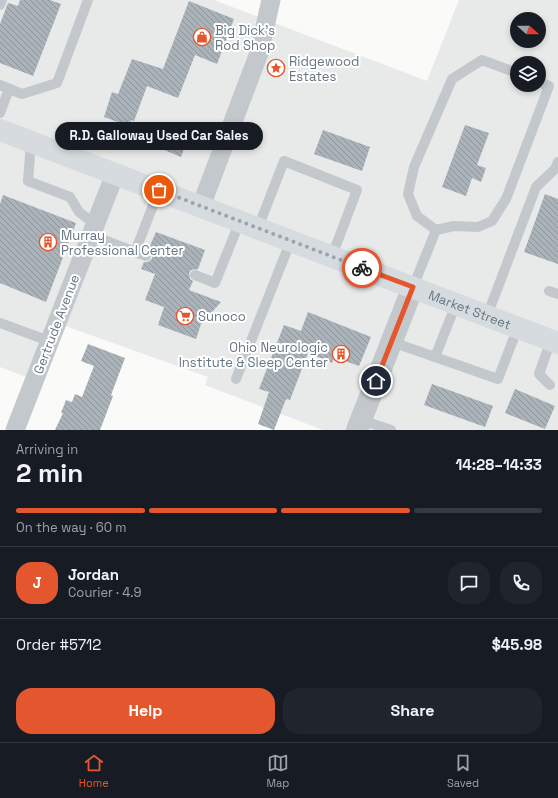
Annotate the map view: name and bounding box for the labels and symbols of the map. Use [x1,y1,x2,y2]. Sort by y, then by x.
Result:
north arrow [510,12,546,48]
place label: Big Dick's Rod Shop [215,22,275,54]
shop icon: Big Dick's Rod Shop [192,27,212,47]
place label: Ridgewood Estates [289,53,359,85]
place icon: Ridgewood Estates [266,58,286,78]
callout: R.D. Galloway Used Car Sales [55,122,263,150]
pin [142,173,176,207]
place label: Murray Professional Center [61,227,184,259]
building icon: Murray Professional Center [38,232,58,252]
courier [342,248,382,288]
street label: Gertrude Avenue [30,272,83,376]
street label: Market Street [426,286,513,333]
supermarket icon: Sunoco [175,306,195,326]
place label: Sunoco [198,308,246,325]
place label: Ohio Neurologic Institute & Sleep Center [179,339,328,371]
building icon: Ohio Neurologic Institute & Sleep Center [331,344,351,364]
pin [359,364,393,398]

